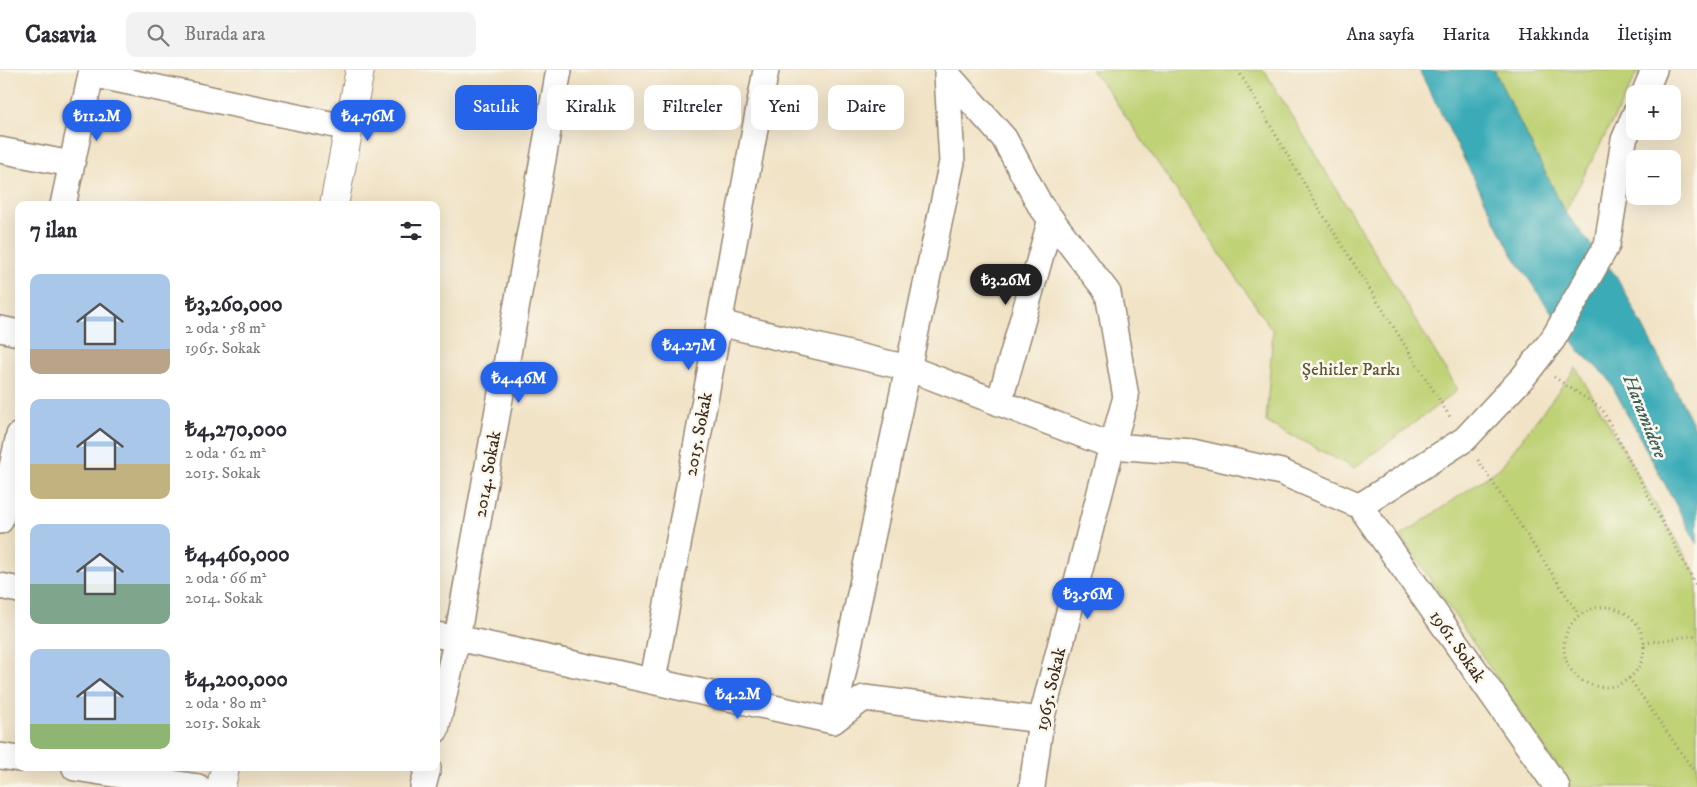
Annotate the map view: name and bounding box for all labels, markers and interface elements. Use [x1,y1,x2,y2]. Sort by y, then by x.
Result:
search box [126,12,476,57]
text: Casavia [25,20,96,50]
icon: search [144,21,172,49]
text: Burada ara [184,23,265,46]
text: Ana sayfa [1347,24,1414,46]
text: Harita [1442,24,1490,46]
text: Hakkında [1518,24,1589,46]
text: İletişim [1617,24,1672,46]
chip: Satılık [455,85,537,130]
chip: Kiralık [547,85,634,130]
chip: Filtreler [644,85,741,130]
chip: Yeni [751,85,818,130]
chip: Daire [828,85,904,130]
map controls [1626,85,1681,205]
button: + [1626,85,1681,140]
pin: ₺11.2M [56,100,138,142]
pin: ₺4.76M [327,100,409,142]
text: ₺11.2M [73,106,121,126]
text: ₺4.76M [342,106,394,126]
button: − [1626,150,1681,205]
icon: filters [397,217,425,245]
text: 7 ilan [30,218,77,244]
pin: ₺3.26M [965,264,1047,306]
text: ₺3.26M [981,270,1031,290]
text: ₺3,260,000 [185,292,283,318]
icon: home [70,294,130,354]
text: 2 oda · 58 m² [185,318,266,338]
pin: ₺4.27M [648,328,730,371]
text: ₺4.27M [662,335,716,355]
text: 1965. Sokak [185,338,261,358]
park label: Şehitler Parkı [1302,359,1400,381]
pin: ₺4.46M [478,362,560,404]
text: ₺4.46M [492,368,546,388]
water label: Haramidere [1617,370,1672,462]
street label: 2015. Sokak [680,390,718,478]
text: ₺4,270,000 [185,417,287,443]
icon: home [70,419,130,479]
street label: 2014. Sokak [470,429,506,519]
text: 2 oda · 62 m² [185,443,266,463]
text: 2015. Sokak [185,463,261,483]
text: ₺4,460,000 [185,542,290,568]
icon: home [70,544,130,604]
text: 2 oda · 66 m² [185,568,266,588]
pin: ₺3.56M [1047,578,1129,620]
text: ₺3.56M [1063,584,1113,604]
text: 2014. Sokak [185,588,263,608]
street label: 1961. Sokak [1424,606,1490,687]
street label: 1965. Sokak [1031,645,1071,733]
text: ₺4,200,000 [185,667,288,693]
icon: home [70,669,130,729]
pin: ₺4.2M [703,678,773,720]
text: ₺4.2M [715,684,761,704]
text: 2 oda · 80 m² [185,693,266,713]
text: 2015. Sokak [185,713,261,733]

